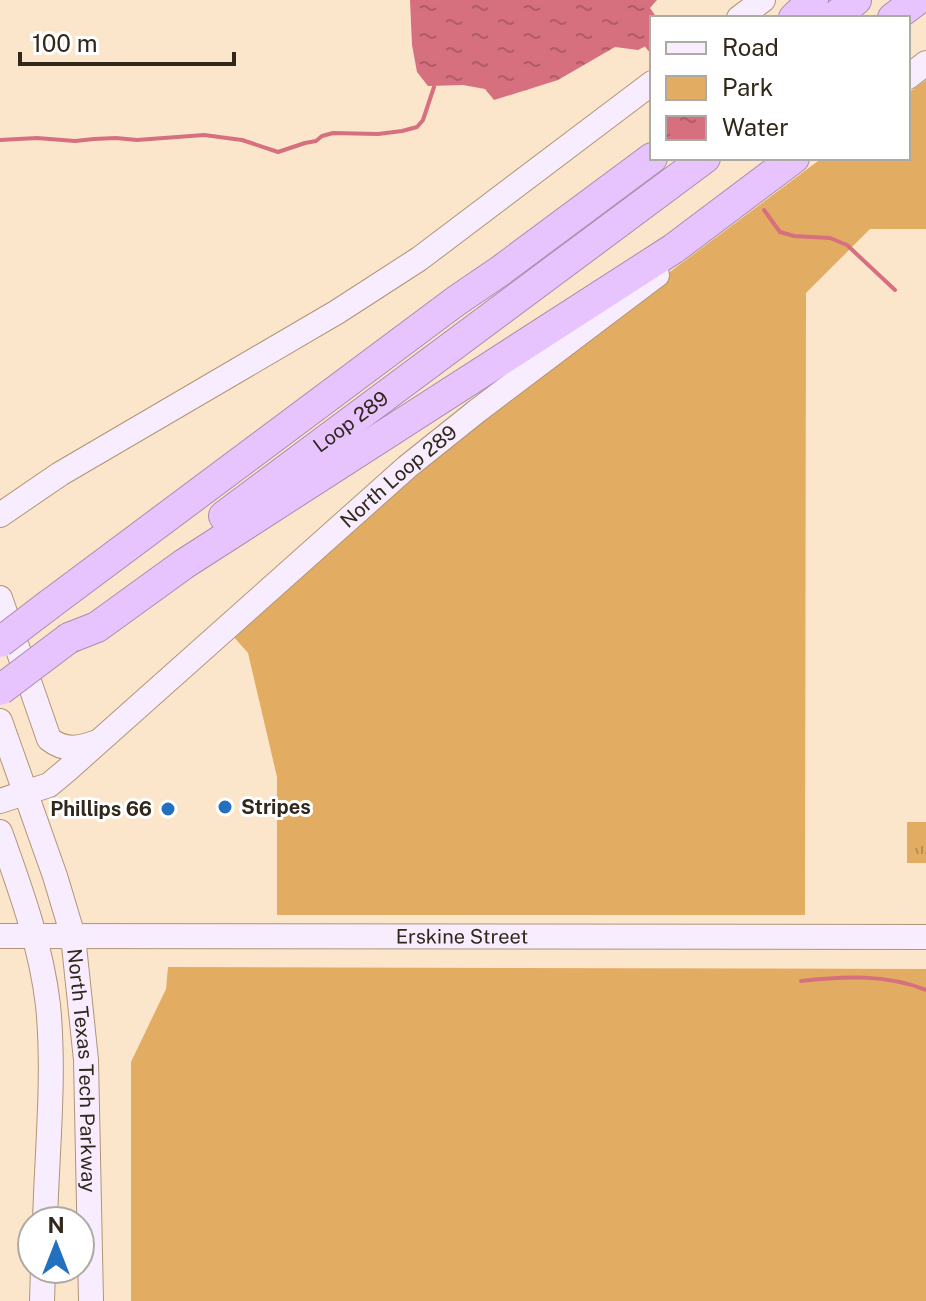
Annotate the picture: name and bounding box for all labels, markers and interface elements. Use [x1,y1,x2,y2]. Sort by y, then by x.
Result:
scale bar [20,16,234,66]
legend [650,16,910,160]
text: 100 m [32,29,98,57]
text: Road [722,33,779,61]
text: Park [722,73,773,101]
text: Water [722,113,789,141]
street label: Loop 289 [308,386,393,457]
street label: North Loop 289 [335,420,462,533]
place label: Stripes [241,795,311,819]
place label: Phillips 66 [50,797,152,821]
marker: Stripes [216,798,234,816]
marker: Phillips 66 [159,800,177,818]
street label: Erskine Street [396,924,528,949]
street label: North Texas Tech Parkway [62,947,101,1193]
north arrow [16,1205,96,1285]
text: N [47,1212,65,1238]

